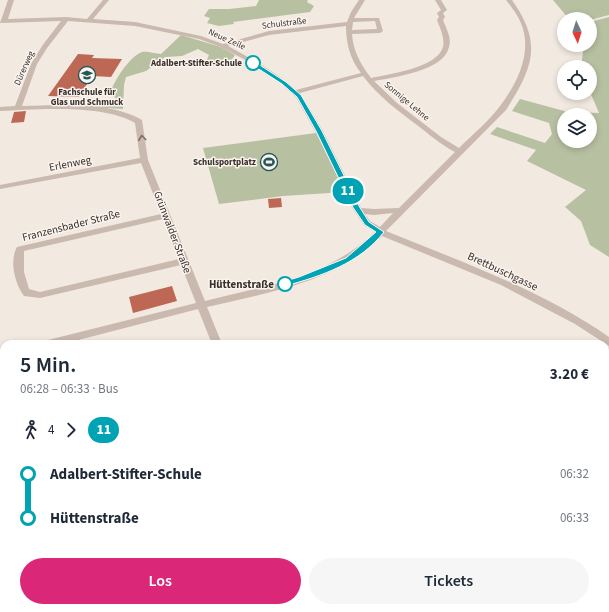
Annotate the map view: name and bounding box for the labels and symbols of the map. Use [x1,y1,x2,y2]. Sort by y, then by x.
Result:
north arrow [557,12,597,52]
street label: Schulstraße [261,14,308,33]
street label: Neue Zeile [206,25,248,54]
street label: Dürerweg [11,48,38,88]
marker: Adalbert-Stifter-Schule [245,55,261,71]
place label: Adalbert-Stifter-Schule [150,57,242,70]
school or university icon: Fachschule für Glas und Schmuck [77,65,97,85]
street label: Sonnige Lehne [381,79,432,125]
place label: Fachschule für Glas und Schmuck [51,86,123,109]
one-way arrow [137,135,146,141]
street label: Erlenweg [48,152,93,175]
sports icon: Schulsportplatz [259,152,279,172]
place label: Schulsportplatz [193,156,256,169]
line badge: 11 [330,178,366,204]
street label: Grünwalder Straße [150,189,195,276]
street label: Franzensbader Straße [21,206,122,245]
street label: Brettbuschgasse [465,249,541,295]
marker: Hüttenstraße [277,276,293,292]
place label: Hüttenstraße [209,277,274,292]

